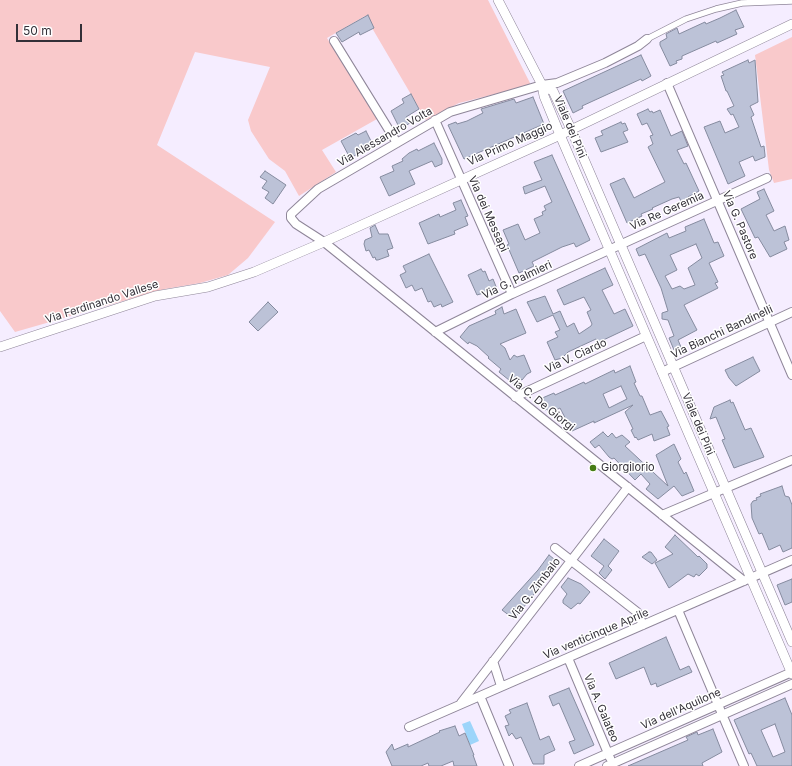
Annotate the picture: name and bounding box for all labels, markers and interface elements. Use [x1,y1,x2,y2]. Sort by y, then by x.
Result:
scale bar [18,16,84,42]
text: 50 m [23,23,52,38]
street label: Viale dei Pini [551,94,589,160]
street label: Via Alessandro Volta [335,104,435,170]
street label: Via Primo Maggio [465,119,555,169]
street label: Via dei Messapi [465,174,511,254]
street label: Via Re Geremia [628,189,706,233]
street label: Via G. Pastore [720,189,760,261]
street label: Via G. Palmieri [480,258,554,302]
street label: Via Ferdinando Vallese [44,277,160,327]
street label: Via Bianchi Bandinelli [669,303,775,361]
street label: Via V. Ciardo [543,336,609,376]
street label: Via C. De Giorgi [505,372,577,434]
street label: Viale dei Pini [679,391,717,457]
place label: Giorgilorio [601,461,655,475]
marker: Giorgilorio [588,463,598,473]
street label: Via G. Zimbalo [507,555,563,623]
street label: Via venticinque Aprile [541,606,651,662]
street label: Via A. Galateo [581,672,621,744]
street label: Via dell'Aquilone [639,685,723,733]

